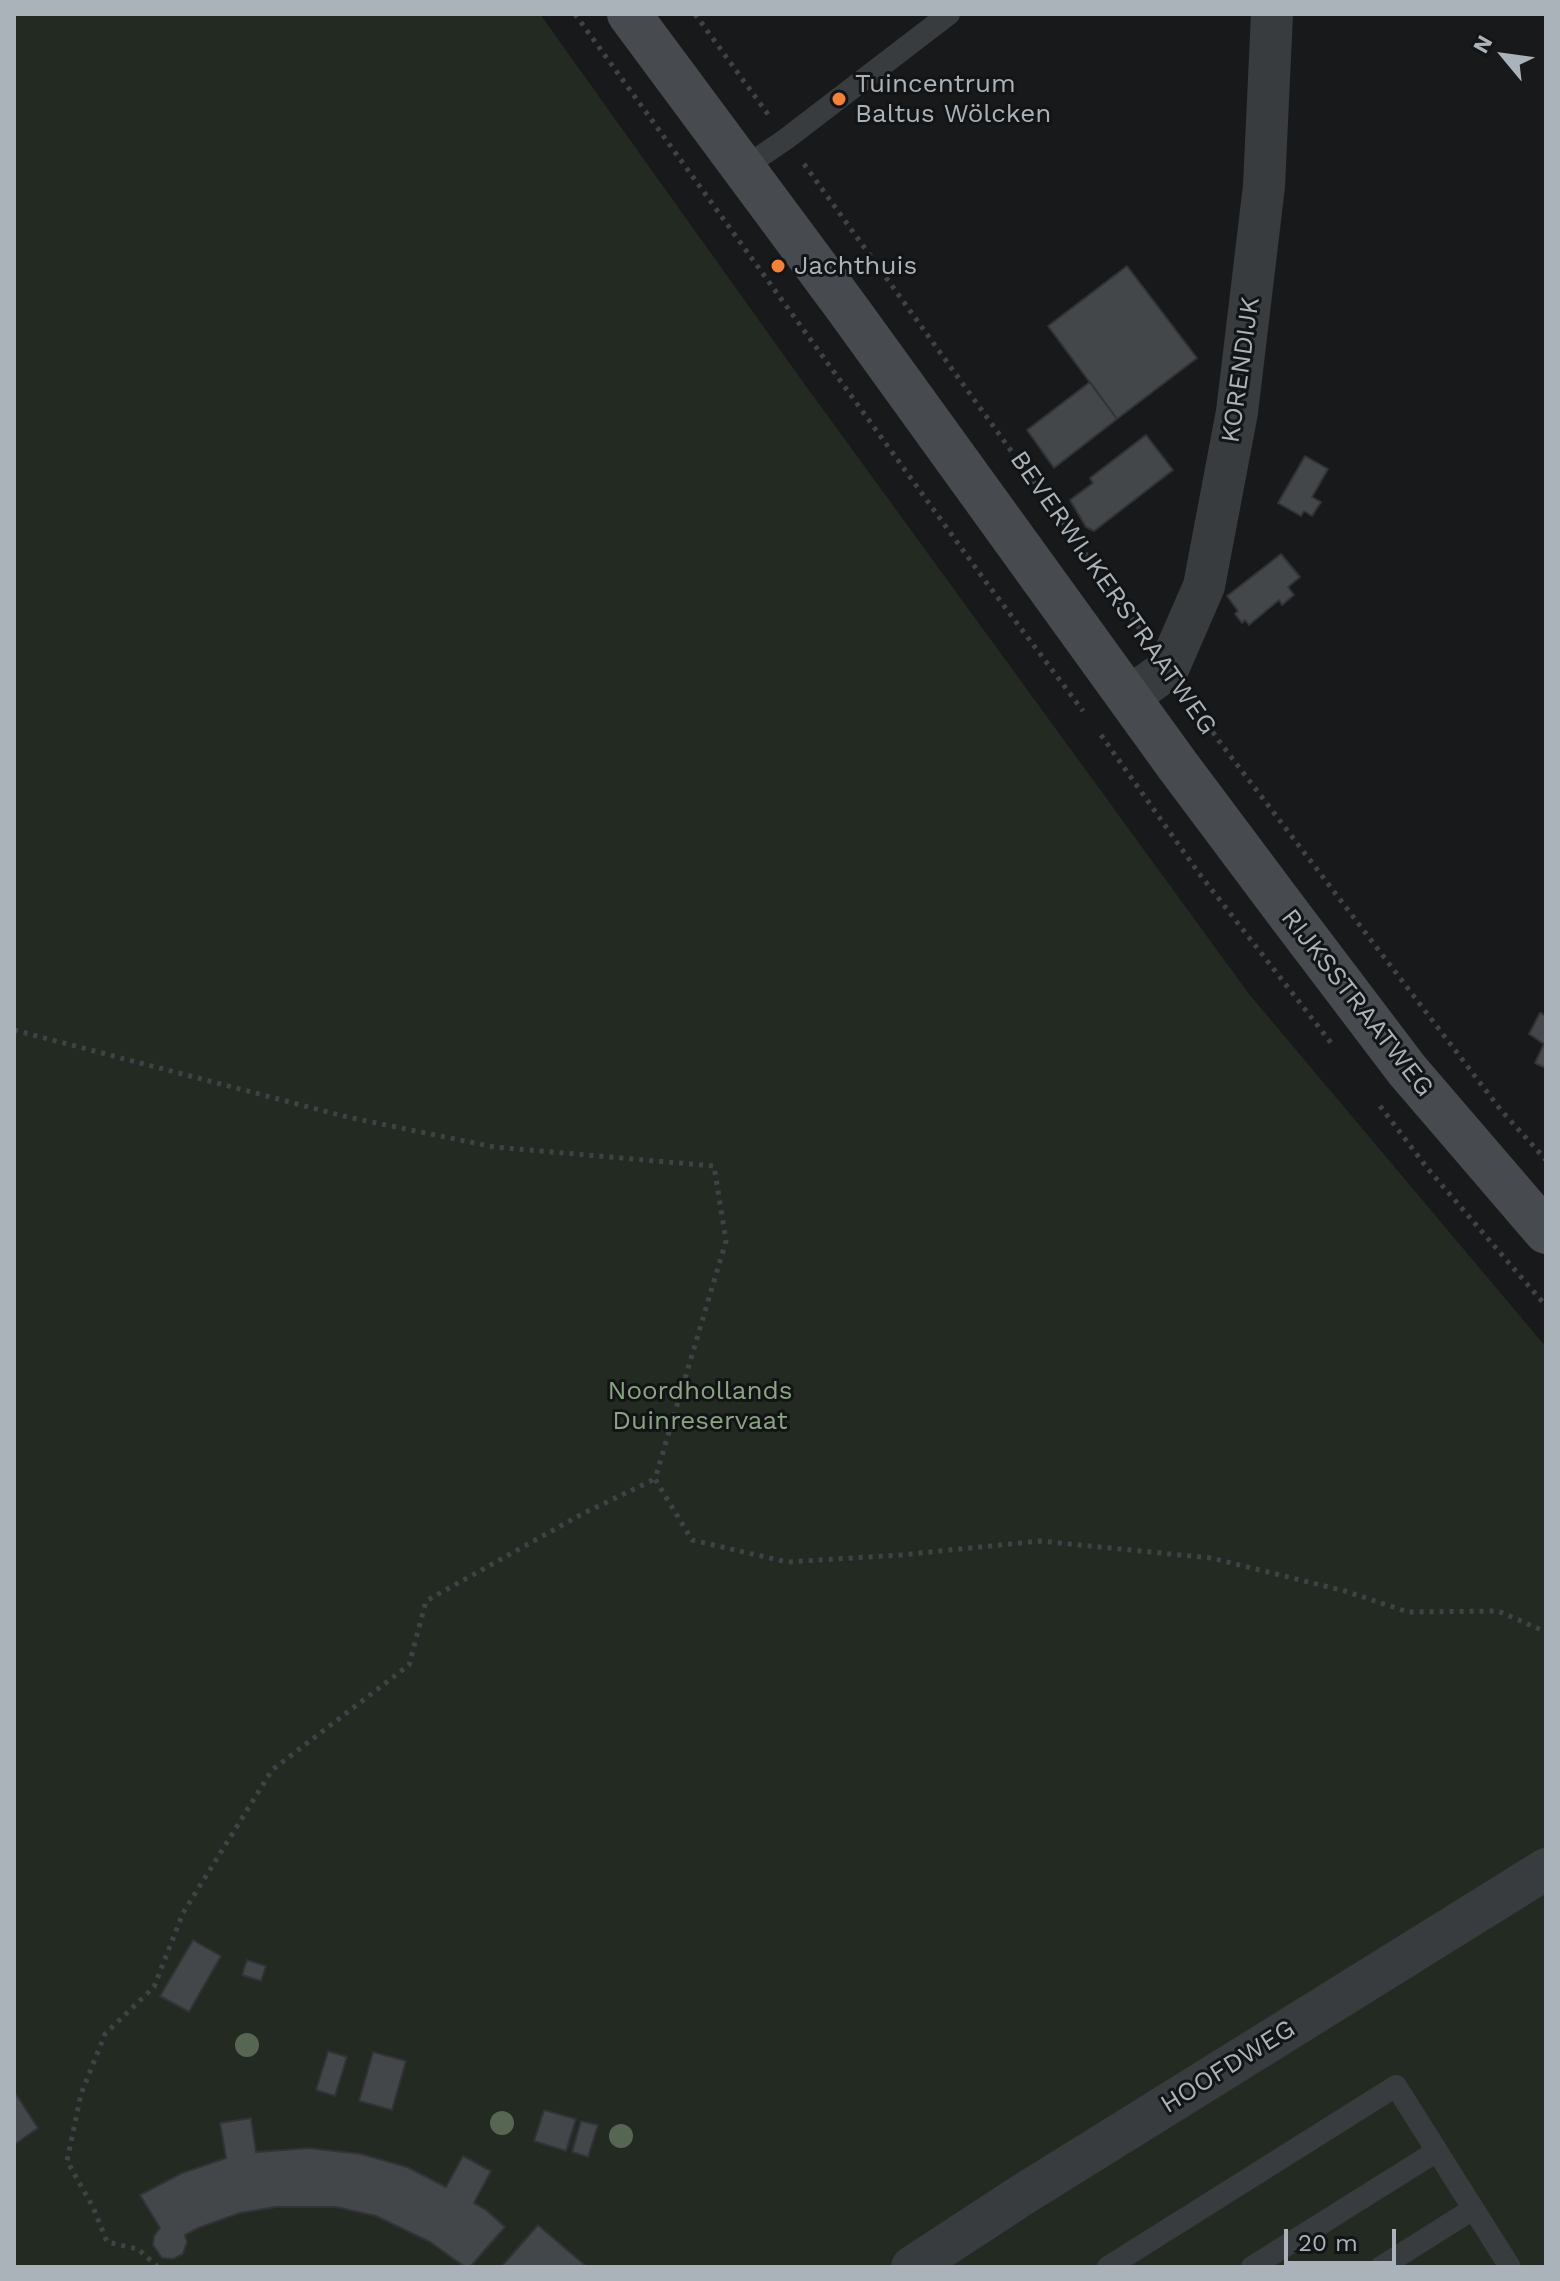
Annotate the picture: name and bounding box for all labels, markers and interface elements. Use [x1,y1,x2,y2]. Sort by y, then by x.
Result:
north arrow [1464,16,1544,96]
text: N [1468,31,1497,57]
place label: Tuincentrum Baltus Wölcken [855,68,1051,130]
marker: Tuincentrum Baltus Wölcken [830,90,848,108]
place label: Jachthuis [794,250,917,282]
marker: Jachthuis [769,257,787,275]
street label: KORENDIJK [1215,295,1267,445]
street label: BEVERWIJKERSTRAATWEG [1003,445,1223,741]
street label: RIJKSSTRAATWEG [1274,903,1440,1103]
park label: Noordhollands Duinreservaat [608,1375,792,1436]
street label: HOOFDWEG [1155,2013,1301,2121]
scale bar [1288,2213,1400,2263]
text: 20 m [1298,2229,1358,2257]

